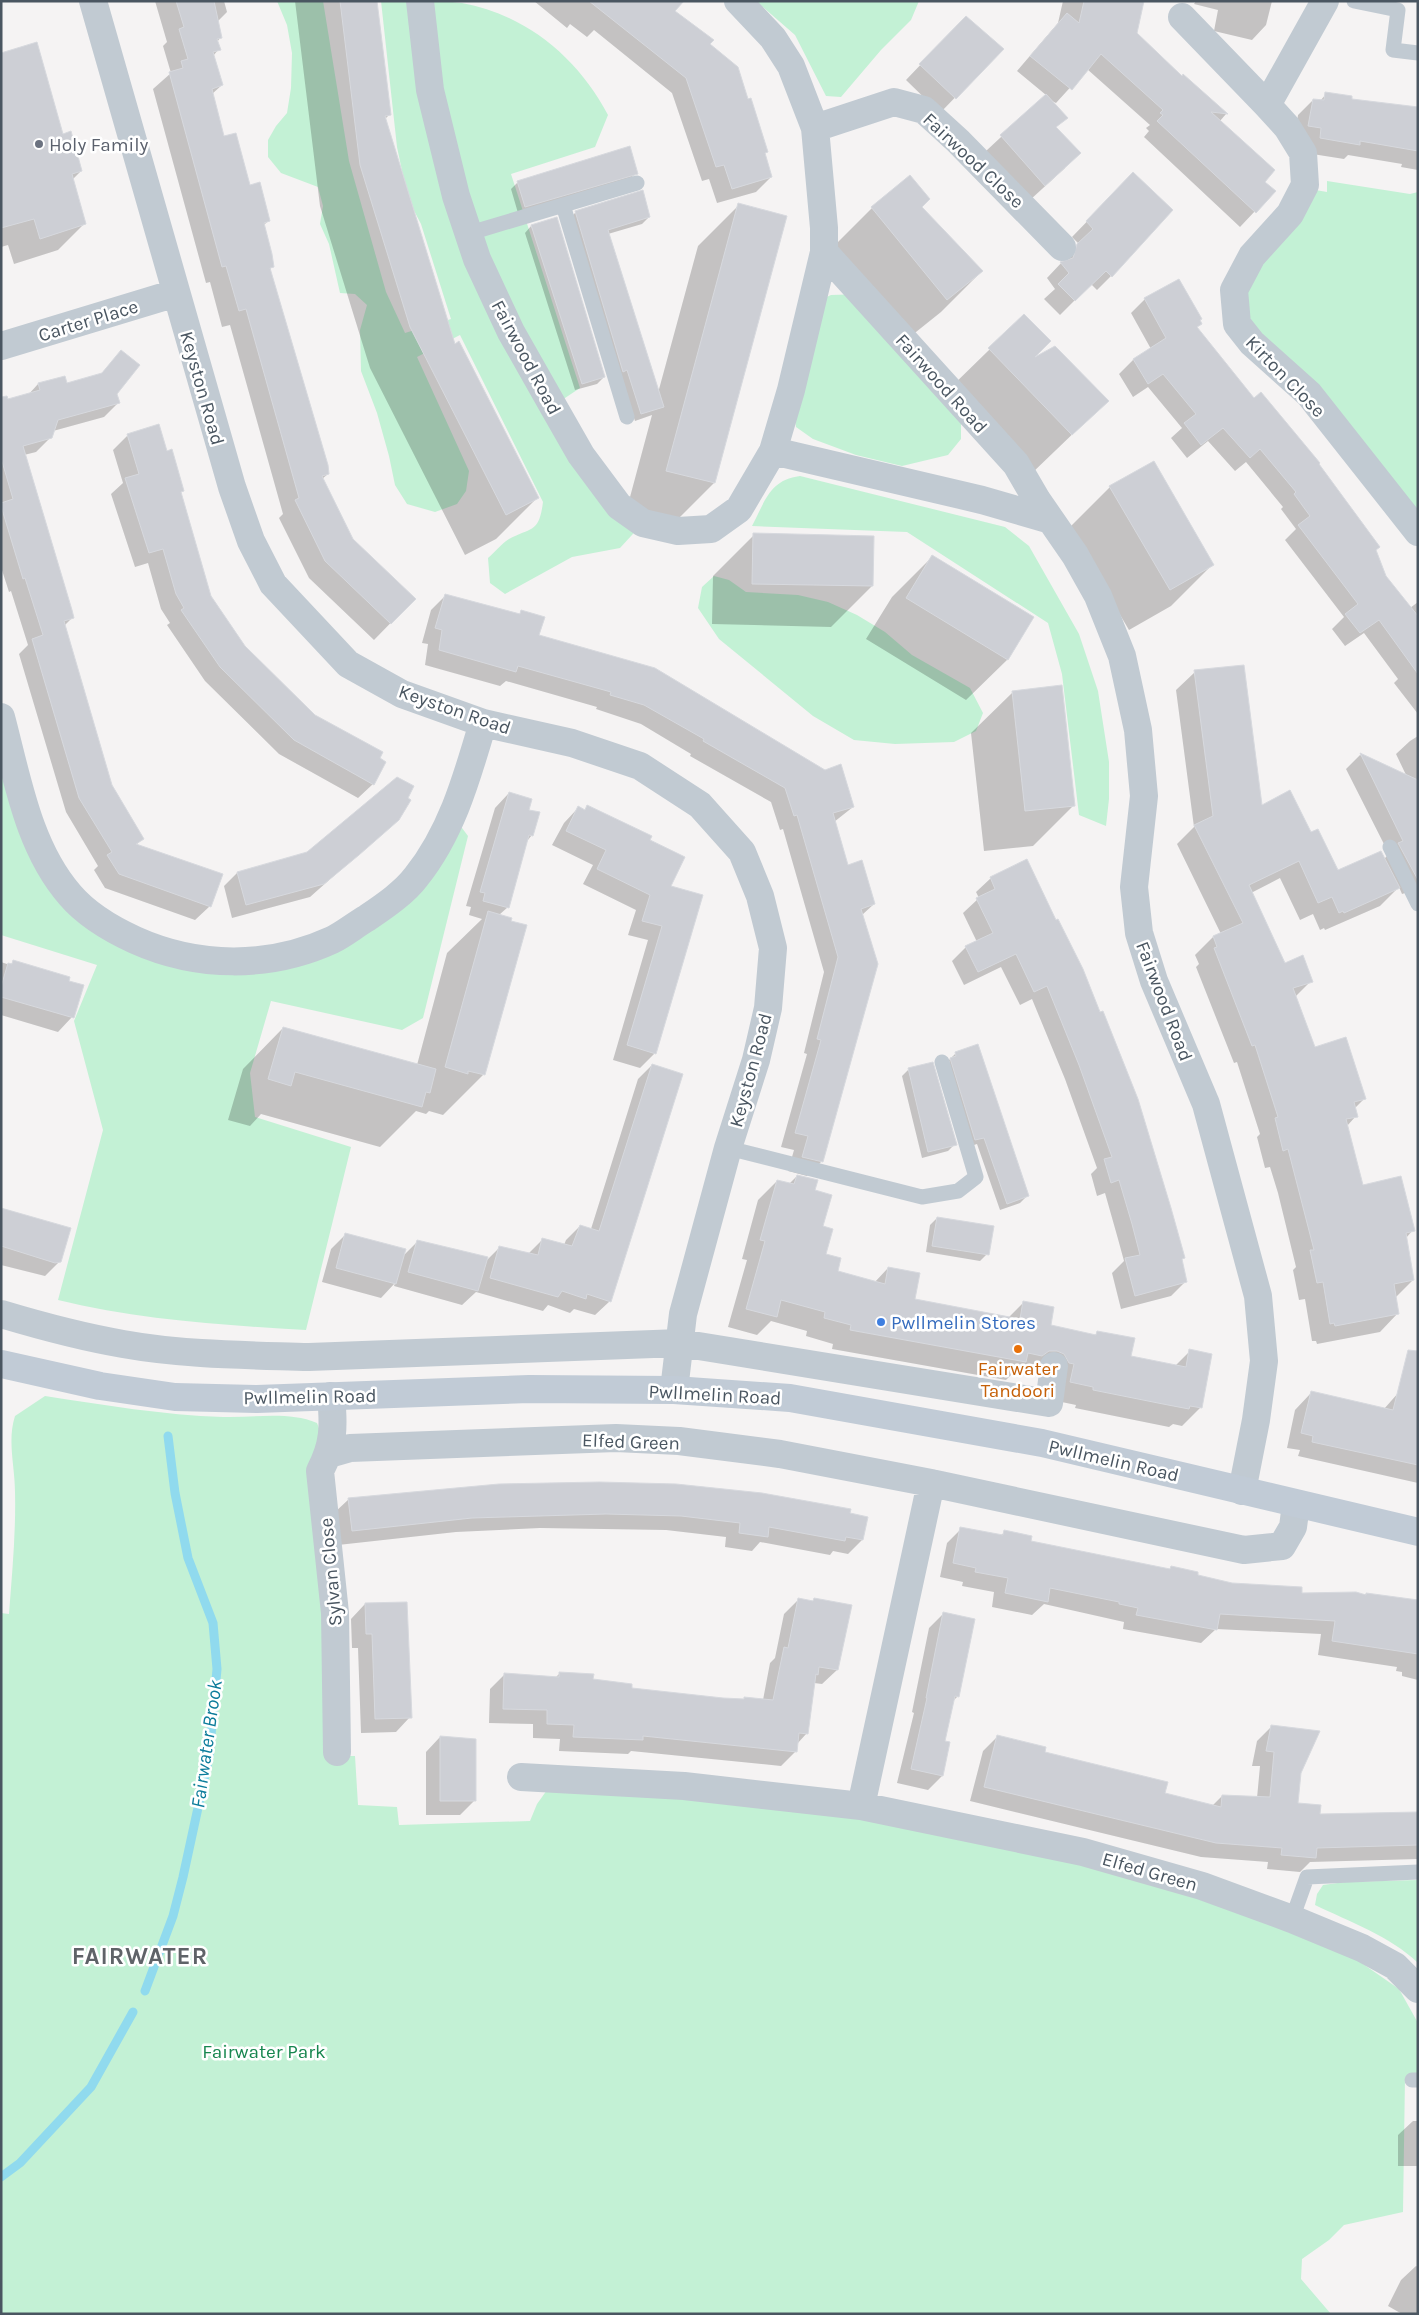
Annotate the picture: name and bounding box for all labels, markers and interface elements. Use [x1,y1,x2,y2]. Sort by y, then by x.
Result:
street label: Fairwood Close [918,108,1028,213]
place label: Holy Family [49,134,148,156]
marker: Holy Family [33,138,45,150]
street label: Carter Place [36,295,141,347]
street label: Fairwood Road [487,296,566,418]
street label: Keyston Road [175,329,229,448]
street label: Fairwood Road [891,329,992,438]
street label: Kirton Close [1241,331,1330,422]
street label: Keyston Road [396,680,514,739]
street label: Fairwood Road [1131,938,1197,1064]
street label: Keyston Road [725,1011,777,1130]
place label: Pwllmelin Stores [891,1312,1036,1334]
marker: Pwllmelin Stores [875,1316,887,1328]
marker: Fairwater Tandoori [1012,1343,1024,1355]
place label: Fairwater Tandoori [978,1358,1058,1402]
street label: Pwllmelin Road [648,1381,782,1409]
street label: Pwllmelin Road [243,1385,377,1409]
street label: Elfed Green [582,1429,680,1455]
street label: Pwllmelin Road [1046,1435,1181,1487]
street label: Sylvan Close [315,1517,347,1627]
water label: Fairwater Brook [186,1678,227,1810]
street label: Elfed Green [1100,1848,1200,1896]
district label: FAIRWATER [72,1942,208,1970]
park label: Fairwater Park [202,2041,326,2063]

